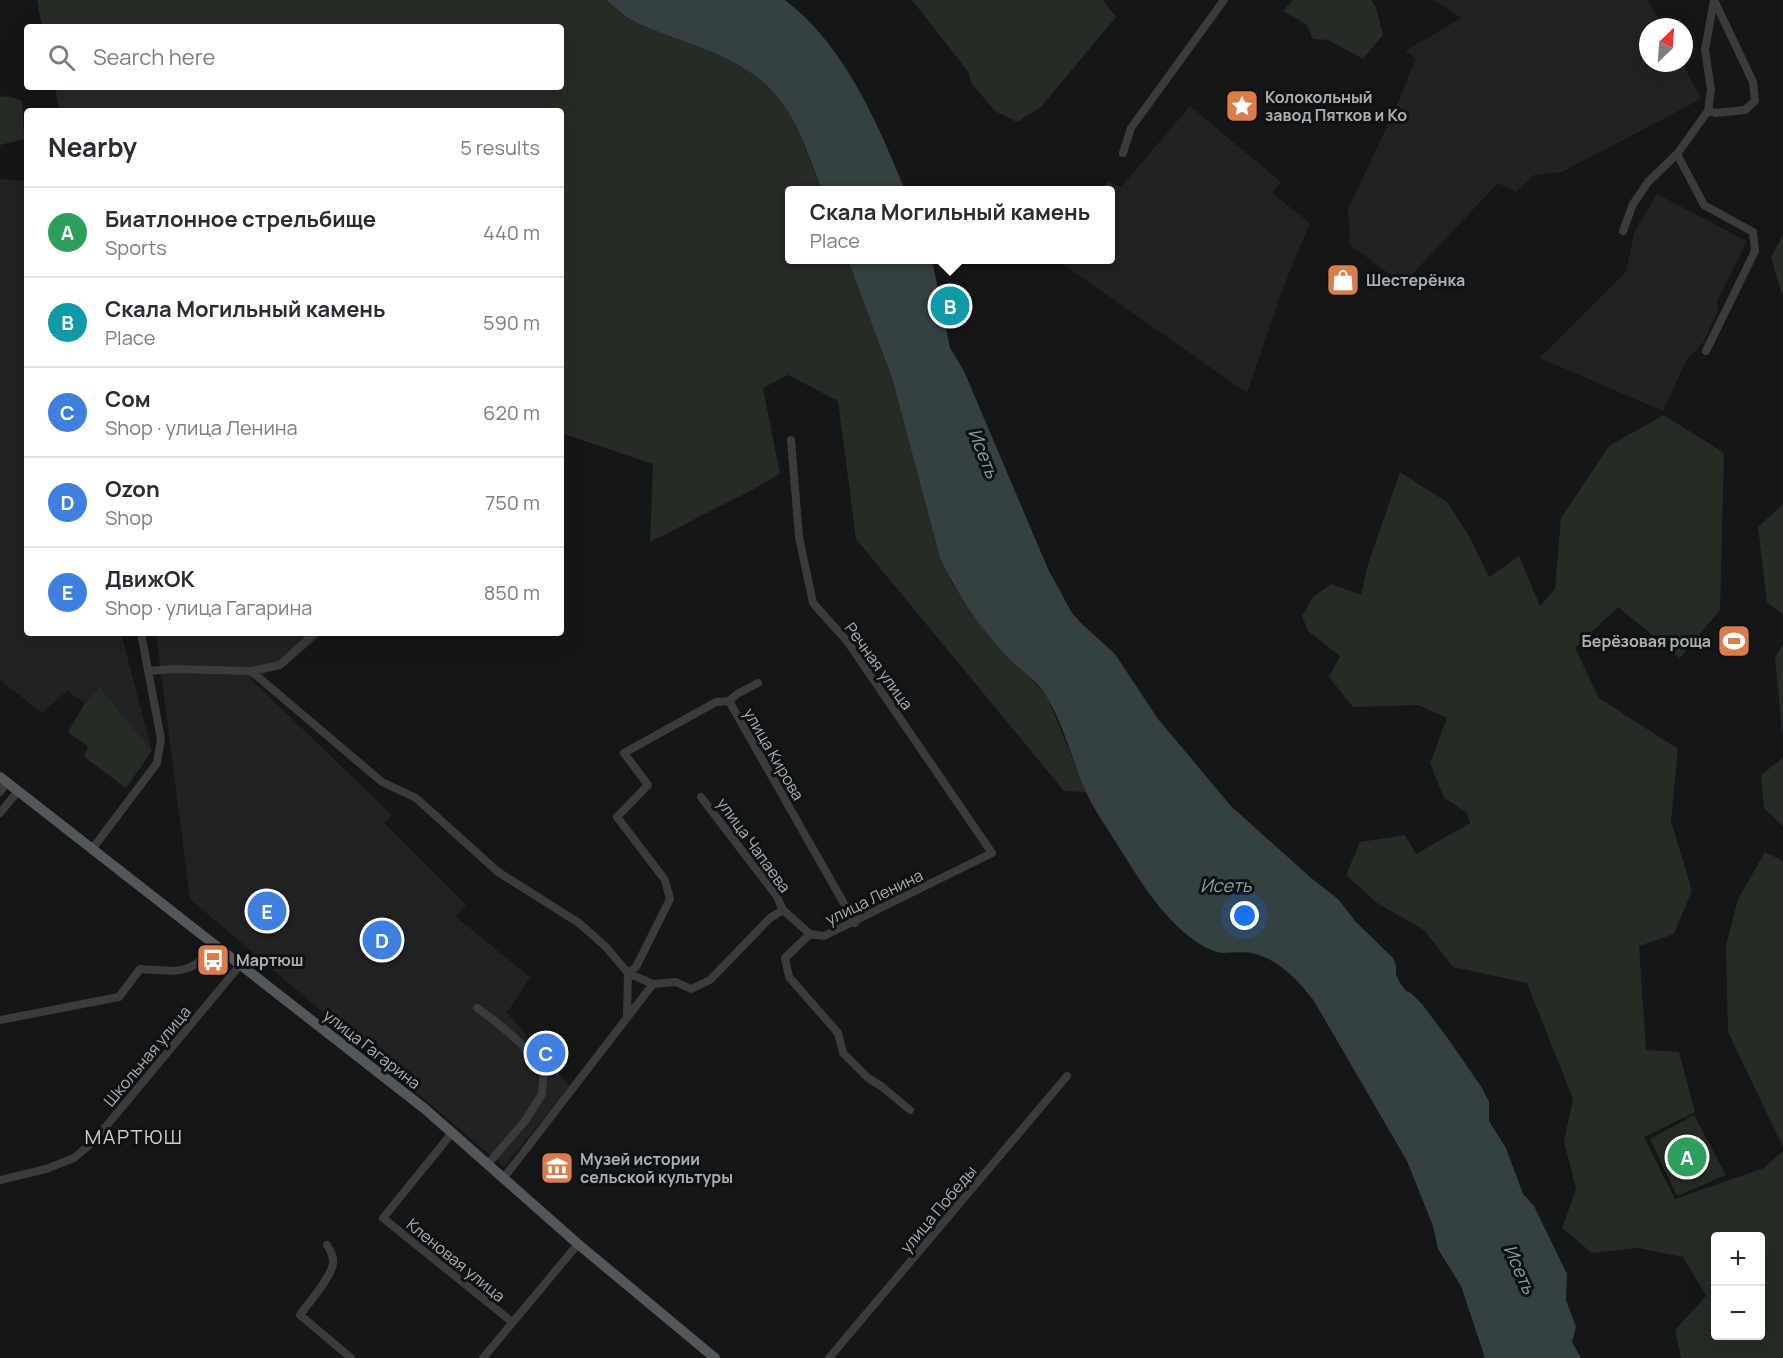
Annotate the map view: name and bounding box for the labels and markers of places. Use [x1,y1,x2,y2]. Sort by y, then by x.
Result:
place label: Колокольный завод Пятков и Ко [1265,86,1407,126]
place icon: Колокольный завод Пятков и Ко [1224,88,1260,124]
shop icon: Шестерёнка [1325,262,1361,298]
place label: Шестерёнка [1366,269,1465,291]
pin: B [930,284,970,328]
sports icon: Берёзовая роща [1716,623,1752,659]
place label: Берёзовая роща [1582,630,1711,652]
pin: E [248,888,286,934]
pin: D [362,918,401,962]
bus stop icon: Мартюш [195,942,231,978]
place label: Мартюш [236,949,304,971]
pin: C [526,1030,566,1076]
pin: A [1668,1134,1706,1180]
place label: Музей истории сельской культуры [580,1148,733,1188]
museum icon: Музей истории сельской культуры [539,1150,575,1186]

